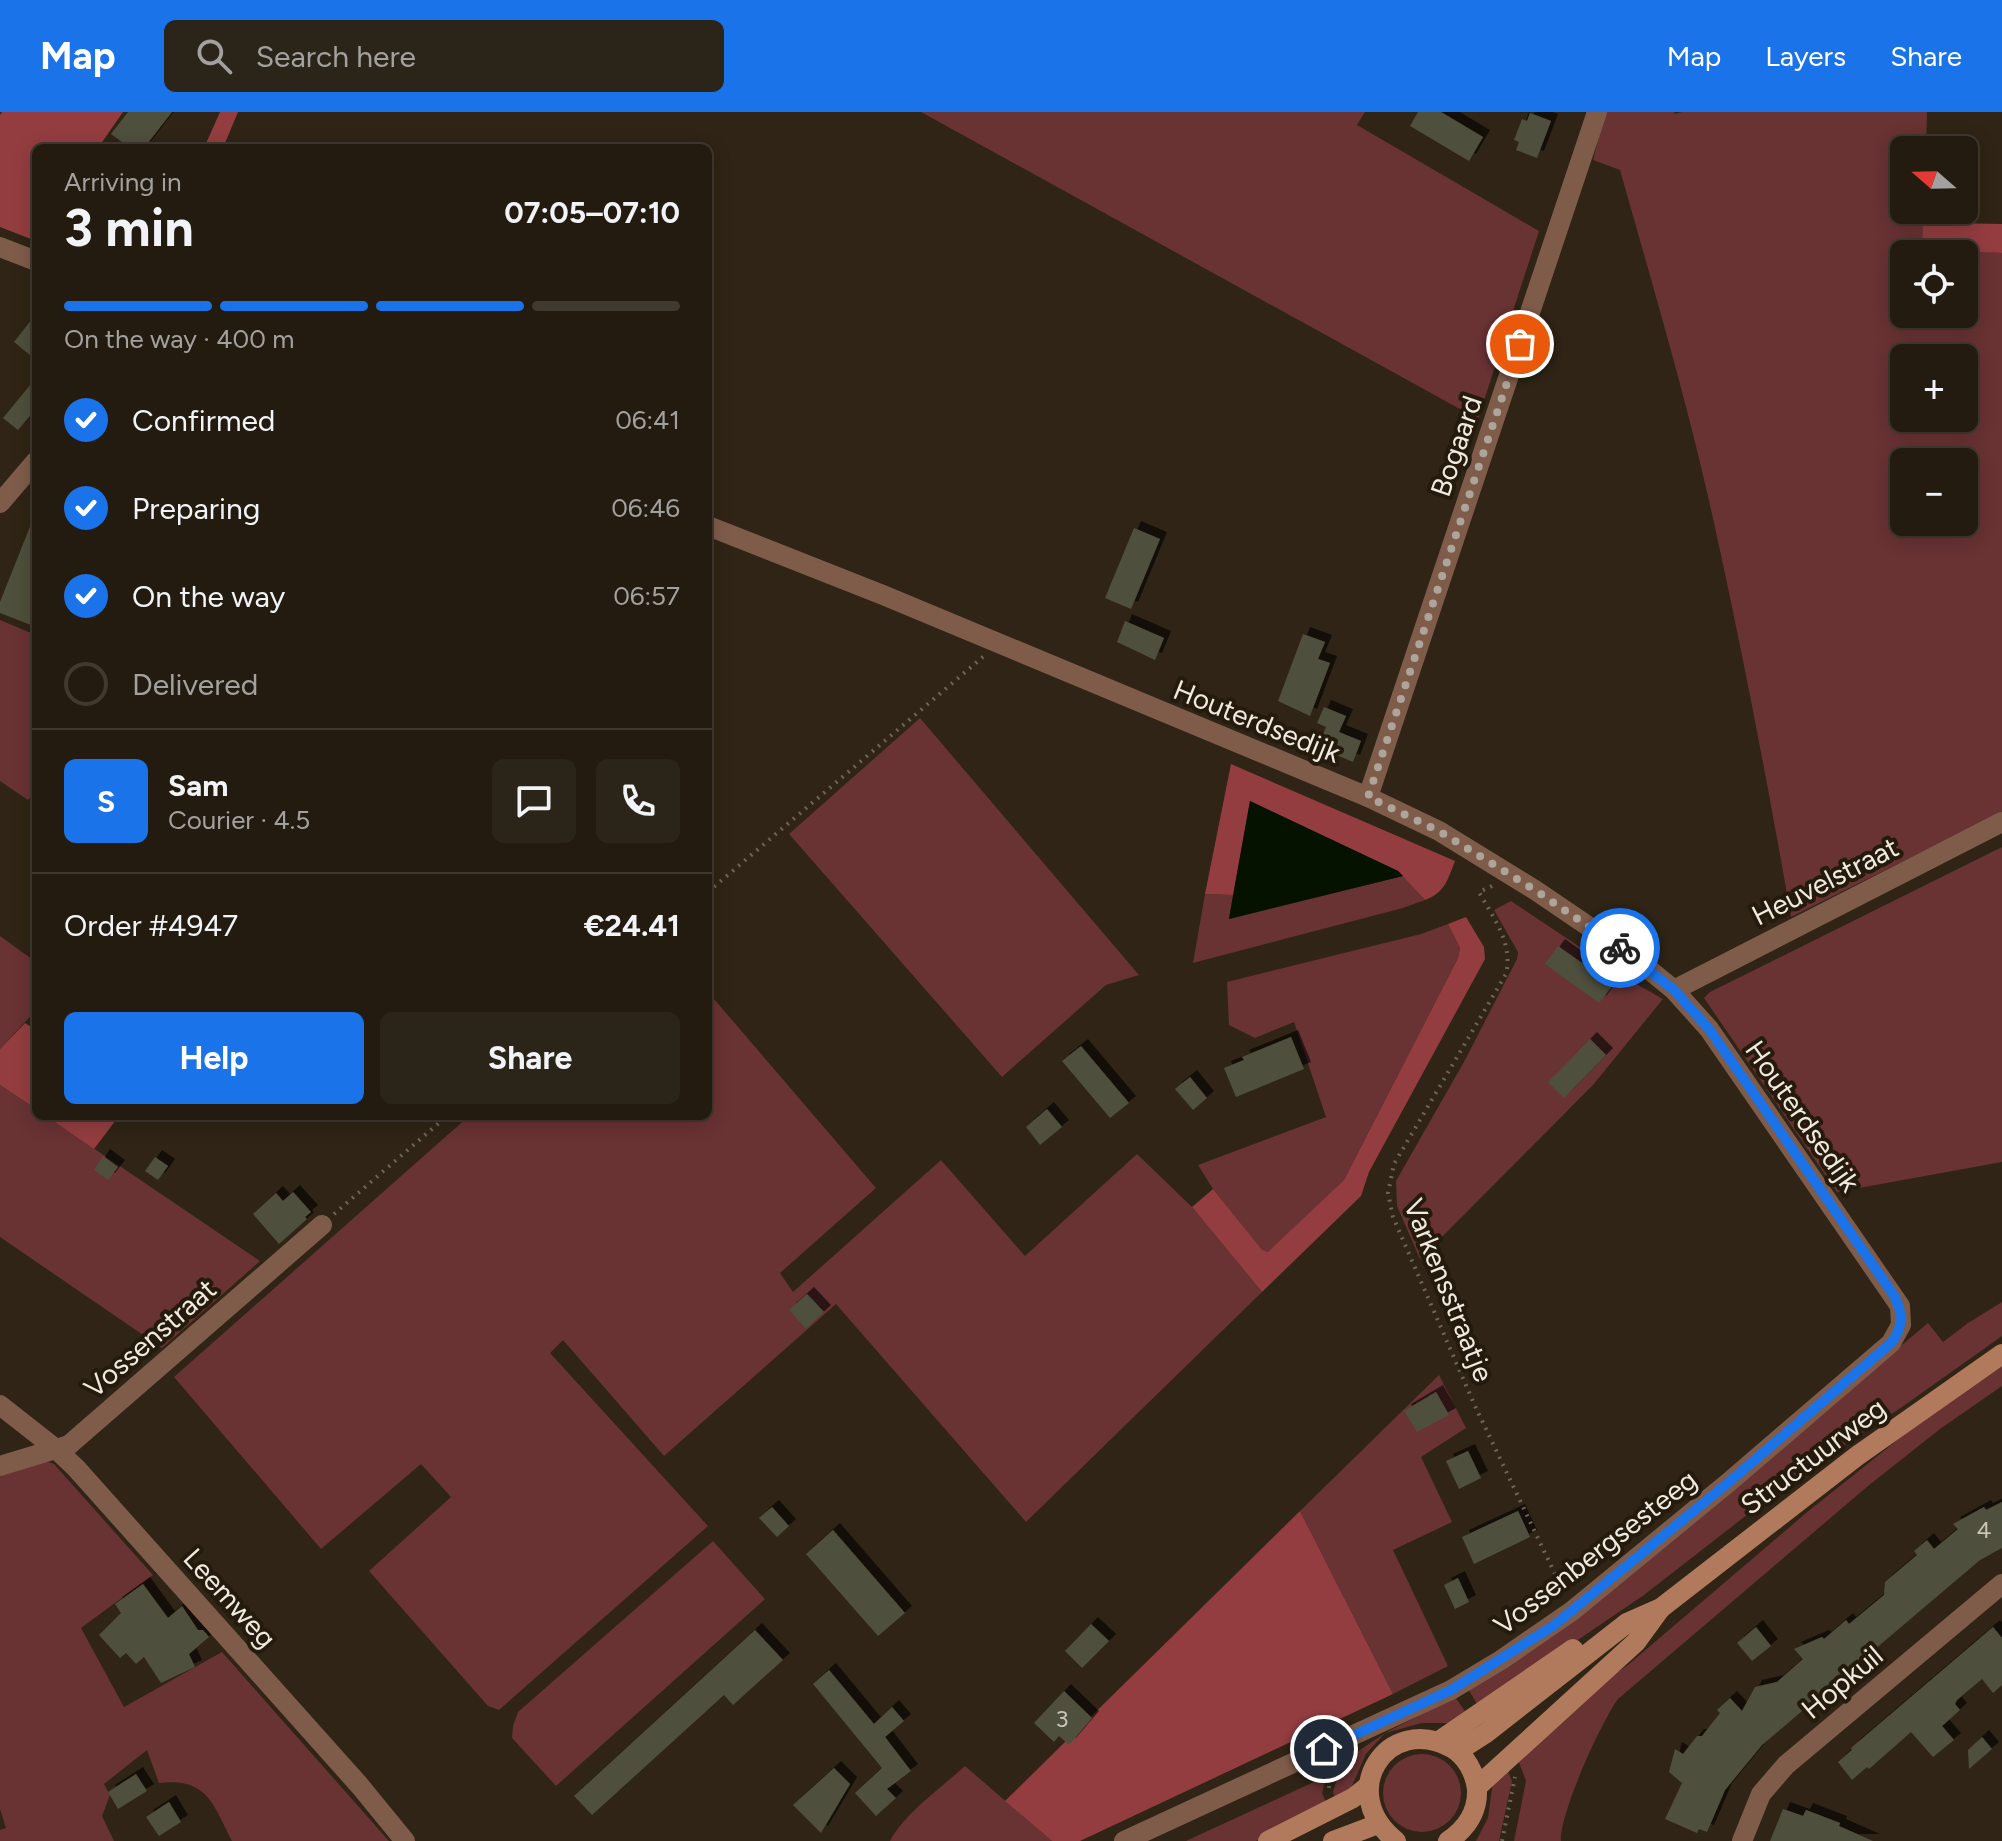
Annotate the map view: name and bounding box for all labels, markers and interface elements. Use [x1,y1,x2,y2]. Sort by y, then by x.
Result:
search box [164,20,724,92]
text: Map [40,33,116,79]
icon: search [192,34,236,78]
text: Search here [256,38,416,75]
text: Map [1667,39,1721,73]
text: Layers [1765,39,1846,73]
text: Share [1890,39,1962,73]
north arrow [1890,136,1978,224]
map controls [1890,136,1978,536]
text: Arriving in [64,166,182,198]
text: 07:05–07:10 [504,194,680,231]
text: 3 min [64,197,194,259]
button: locate [1890,240,1978,328]
pin [1486,310,1554,378]
icon: bag [1498,322,1542,366]
text: On the way · 400 m [64,323,294,355]
button: + [1890,344,1978,432]
street label: Bogaard [1423,391,1489,501]
icon: check [64,398,108,442]
text: Confirmed [132,402,275,439]
text: 06:41 [615,404,680,436]
button: − [1890,448,1978,536]
icon: check [64,486,108,530]
text: Preparing [132,490,260,527]
text: 06:46 [611,492,680,524]
icon: check [64,574,108,618]
text: On the way [132,578,285,615]
text: 06:57 [613,580,680,612]
text: Delivered [132,666,258,703]
street label: Houterdsedijk [1169,672,1346,770]
button: chat [492,759,576,843]
button: phone [596,759,680,843]
text: Sam [168,767,228,804]
text: S [97,783,115,820]
text: Courier · 4.5 [168,804,310,836]
street label: Heuvelstraat [1746,830,1904,932]
text: Order #4947 [64,907,238,944]
text: €24.41 [584,907,680,944]
courier [1580,908,1660,988]
icon: bike [1598,926,1642,970]
button: Help [64,1012,364,1104]
button: Share [380,1012,680,1104]
street label: Houterdsedijk [1738,1034,1868,1199]
street label: Varkensstraatje [1397,1194,1501,1386]
street label: Vossenstraat [77,1271,223,1405]
street label: Structuurweg [1734,1390,1892,1522]
street label: Vossenbergsesteeg [1487,1462,1703,1642]
house number: 4 [1977,1515,1992,1544]
street label: Leemweg [177,1541,283,1655]
street label: Hopkuil [1794,1638,1890,1726]
house number: 3 [1055,1704,1069,1733]
pin [1290,1715,1358,1783]
icon: home [1302,1727,1346,1771]

